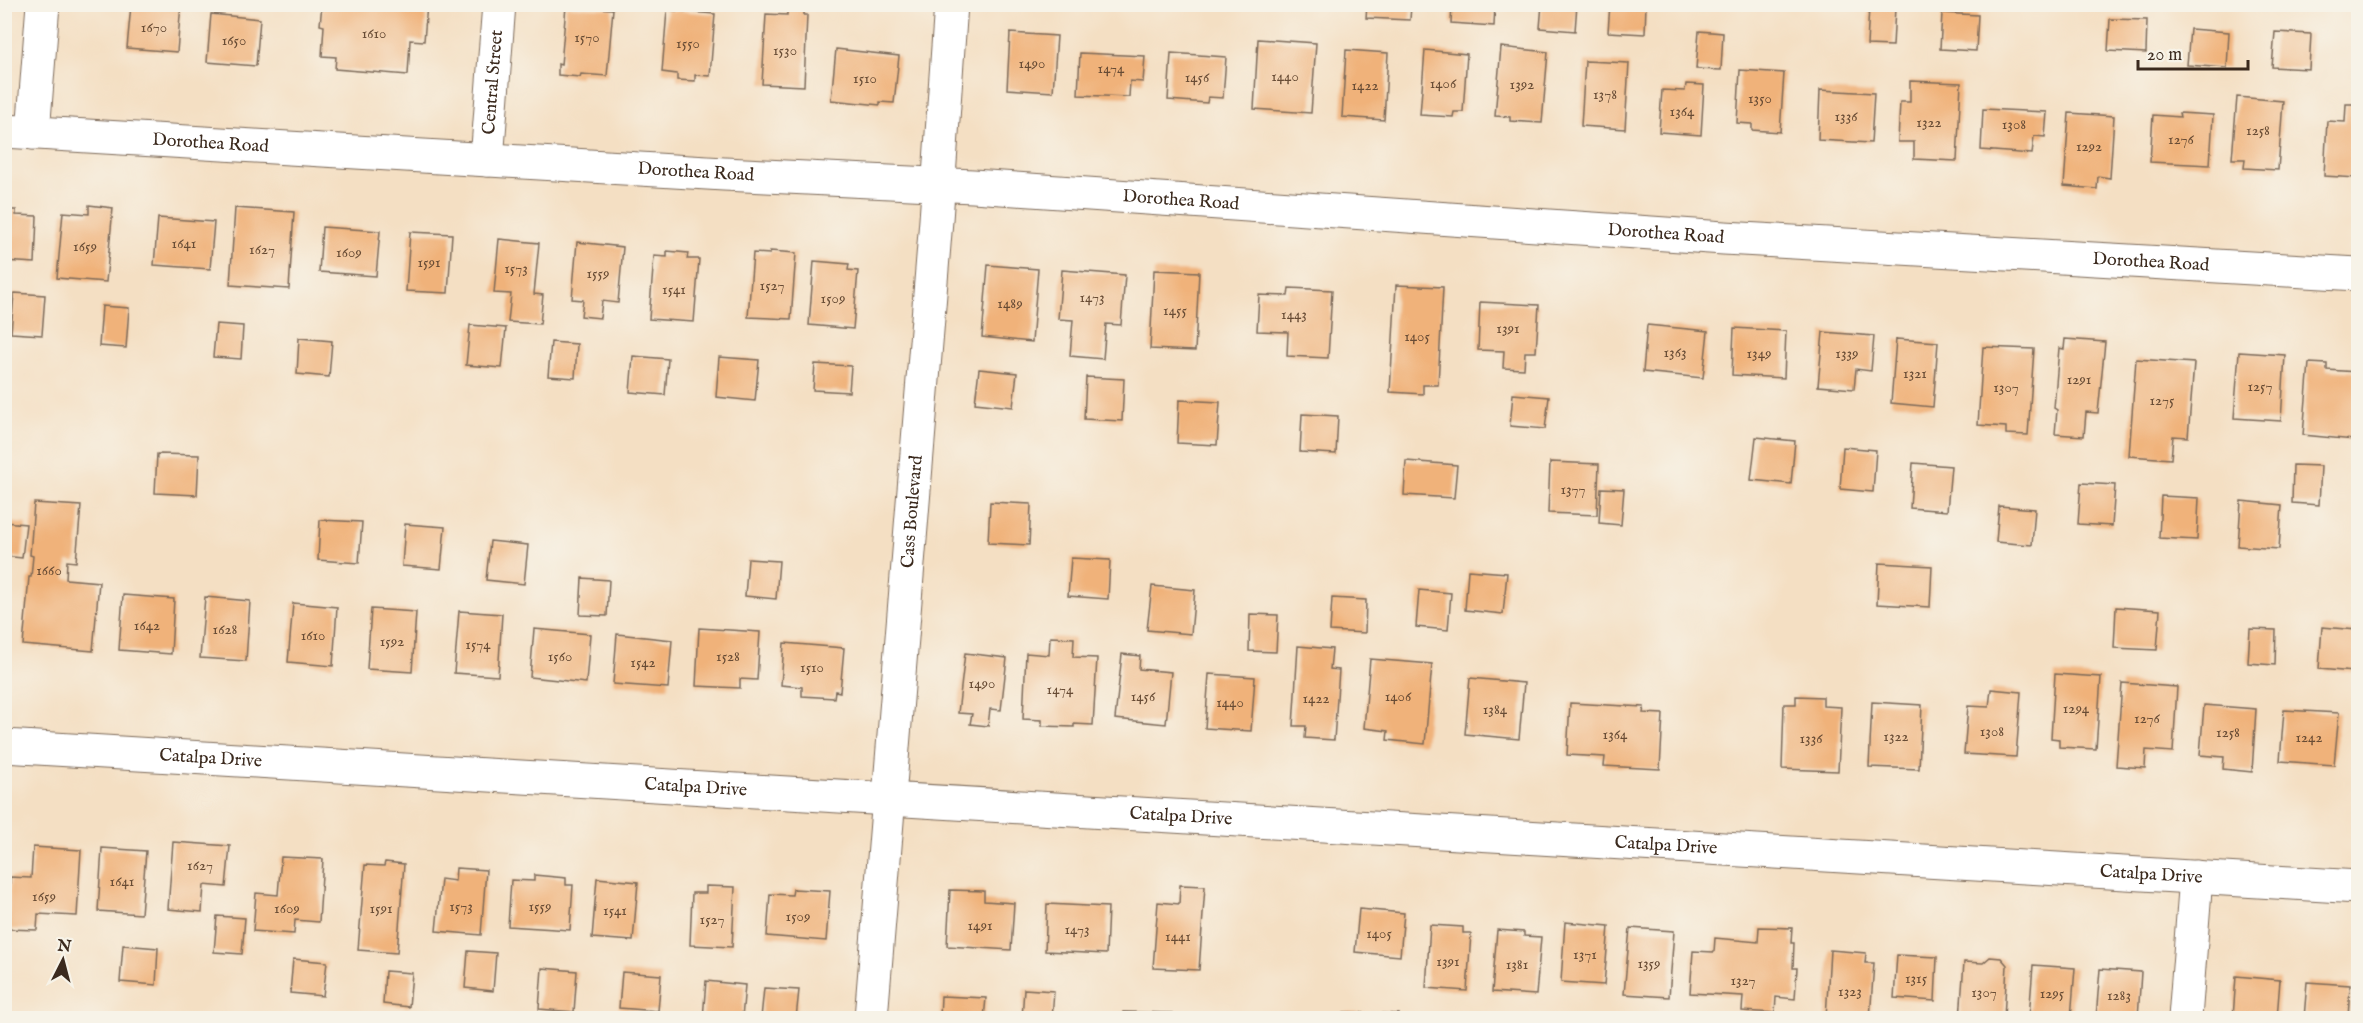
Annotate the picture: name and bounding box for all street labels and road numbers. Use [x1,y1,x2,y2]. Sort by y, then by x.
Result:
street label: Central Street [477,29,508,135]
street label: Dorothea Road [152,128,270,158]
street label: Dorothea Road [637,157,755,187]
street label: Dorothea Road [1122,185,1240,216]
street label: Dorothea Road [1607,218,1725,250]
street label: Dorothea Road [2092,247,2210,277]
street label: Cass Boulevard [896,454,928,569]
street label: Catalpa Drive [159,744,263,773]
street label: Catalpa Drive [644,773,748,802]
street label: Catalpa Drive [1129,802,1233,831]
street label: Catalpa Drive [1614,831,1718,860]
street label: Catalpa Drive [2099,860,2203,889]

